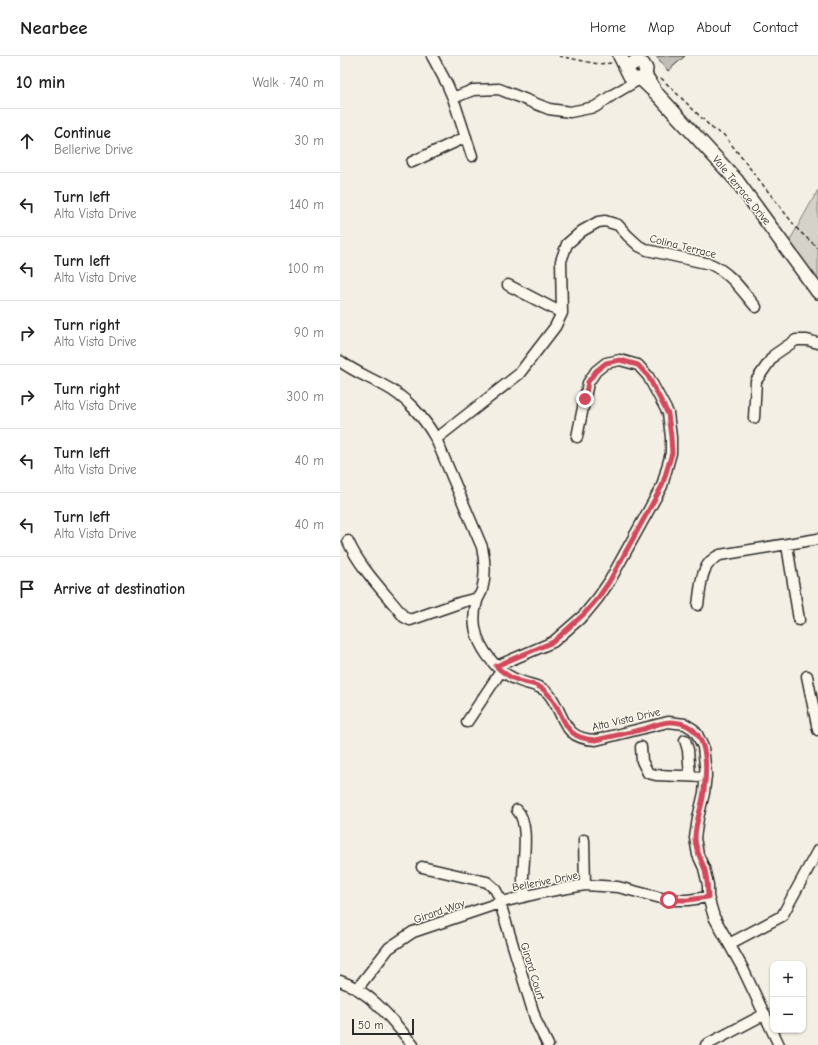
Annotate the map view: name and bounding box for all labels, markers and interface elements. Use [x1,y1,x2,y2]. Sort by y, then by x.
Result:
text: Nearbee [20,17,88,39]
text: Home [590,19,626,36]
text: Map [648,19,674,36]
text: About [696,19,731,36]
text: Contact [753,19,798,36]
text: 10 min [16,73,65,92]
text: Walk · 740 m [252,75,324,90]
text: Continue [54,124,111,142]
icon: ahead [16,130,38,152]
text: 30 m [294,133,324,148]
text: Bellerive Drive [54,142,133,157]
street label: Vale Terrace Drive [710,153,774,228]
text: Turn left [54,188,110,206]
icon: left [16,194,38,216]
text: 140 m [290,197,324,212]
text: Alta Vista Drive [54,206,137,221]
street label: Colina Terrace [648,232,718,261]
text: Turn left [54,252,110,270]
icon: left [16,258,38,280]
text: 100 m [288,261,324,276]
text: Alta Vista Drive [54,270,137,285]
text: Turn right [54,316,120,334]
icon: right [16,322,38,344]
text: 90 m [294,325,324,340]
text: Alta Vista Drive [54,334,137,349]
text: Turn right [54,380,120,398]
icon: right [16,386,38,408]
text: 300 m [286,389,324,404]
route end [576,390,594,408]
text: Alta Vista Drive [54,398,137,413]
text: Turn left [54,444,110,462]
icon: left [16,450,38,472]
text: 40 m [295,453,324,468]
text: Alta Vista Drive [54,462,137,477]
text: Turn left [54,508,110,526]
icon: left [16,514,38,536]
text: 40 m [295,517,324,532]
text: Alta Vista Drive [54,526,137,541]
icon: arrive [16,578,38,600]
text: Arrive at destination [54,580,185,598]
street label: Alta Vista Drive [591,705,662,734]
street label: Bellerive Drive [511,869,580,894]
route start [660,891,678,909]
street label: Girard Way [412,897,466,926]
street label: Girard Court [518,941,548,1002]
map controls [770,961,806,1033]
button: + [770,961,806,997]
button: − [770,997,806,1033]
scale bar [352,1017,414,1036]
text: 50 m [358,1019,383,1032]

